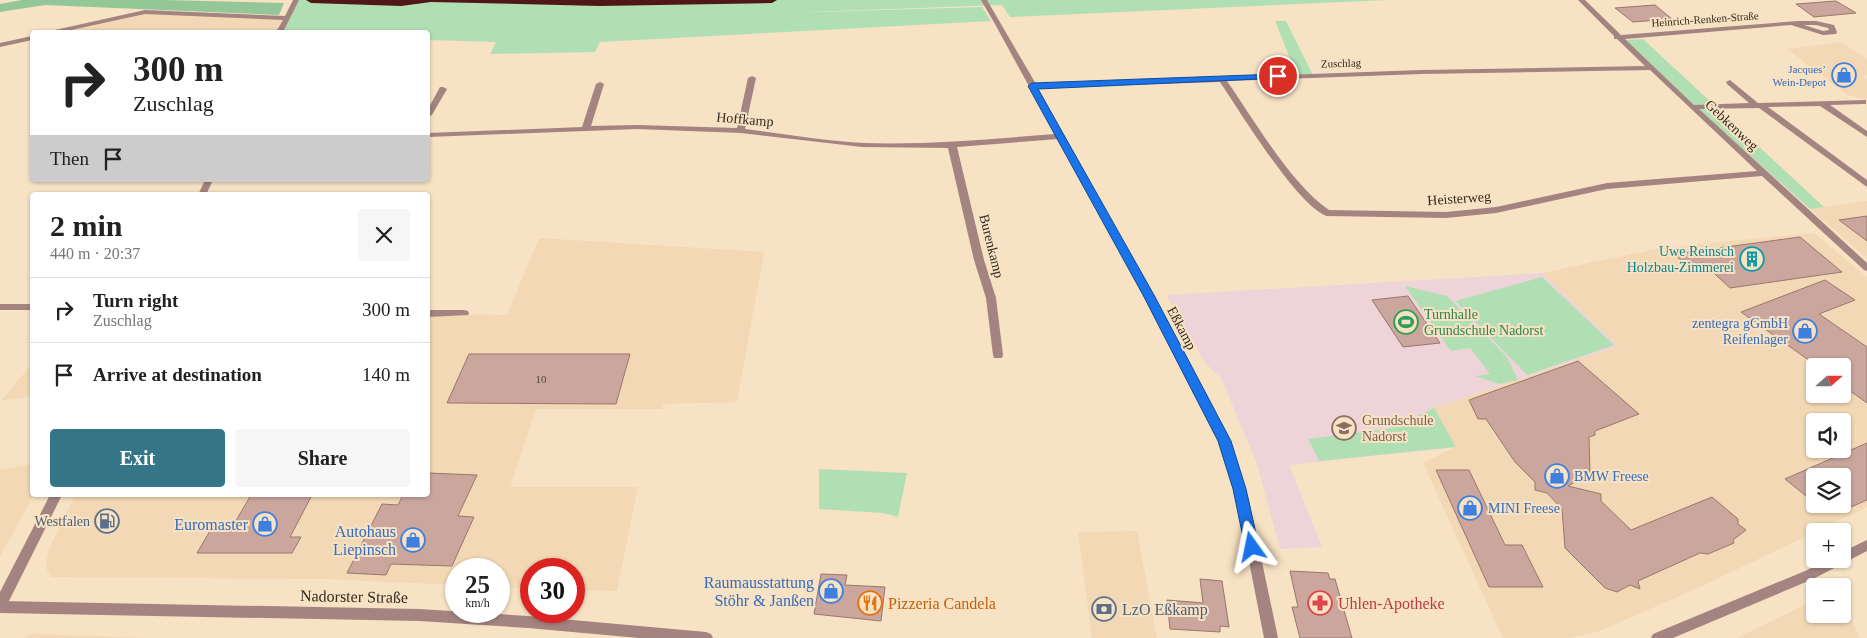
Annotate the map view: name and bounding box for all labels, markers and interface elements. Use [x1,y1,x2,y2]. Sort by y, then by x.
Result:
street label: Heinrich-Renken-Straße [1651,9,1759,29]
icon: right [50,50,115,115]
text: 300 m [133,50,223,89]
pin [1257,55,1299,97]
street label: Zuschlag [1321,56,1362,70]
icon: arrive [1264,62,1292,90]
shop icon: Jacques’ Wein-Depot [1831,62,1857,88]
place label: Jacques’ Wein-Depot [1773,63,1826,88]
text: Zuschlag [133,91,214,116]
street label: Gebkenweg [1702,97,1761,154]
street label: Hoffkamp [716,110,774,129]
icon: arrive [99,145,127,173]
text: Then [50,148,89,169]
street label: Heisterweg [1427,189,1491,208]
text: 2 min [50,209,123,242]
button: close [358,209,410,261]
street label: Burenkamp [976,213,1007,280]
place label: Uwe Reinsch Holzbau-Zimmerei [1627,244,1734,275]
text: 440 m · 20:37 [50,245,140,262]
building icon: Uwe Reinsch Holzbau-Zimmerei [1739,246,1765,272]
text: Turn right [93,290,178,311]
icon: right [50,296,78,324]
text: 300 m [362,299,410,320]
street label: Eßkamp [1164,304,1199,352]
place label: Turnhalle Grundschule Nadorst [1424,307,1543,338]
sports icon: Turnhalle Grundschule Nadorst [1393,309,1419,335]
text: Zuschlag [93,312,152,329]
place label: zentegra gGmbH Reifenlager [1692,316,1788,347]
shop icon: zentegra gGmbH Reifenlager [1792,318,1818,344]
north arrow [1806,358,1851,402]
map controls [1806,358,1851,623]
icon: arrive [50,361,78,389]
text: Arrive at destination [93,364,262,385]
text: 140 m [362,364,410,385]
house number: 10 [536,373,547,385]
place label: Grundschule Nadorst [1362,413,1434,444]
button: sound [1806,413,1851,458]
school or university icon: Grundschule Nadorst [1331,415,1357,441]
button: Exit [50,429,225,487]
button: Share [235,429,410,487]
shop icon: BMW Freese [1544,463,1570,489]
button: layers [1806,468,1851,513]
place label: BMW Freese [1574,469,1649,484]
shop icon: MINI Freese [1457,495,1483,521]
place label: MINI Freese [1488,501,1560,516]
fuel station icon: Westfalen [94,508,120,534]
shop icon: Euromaster [252,511,278,537]
place label: Westfalen [34,514,90,529]
place label: Euromaster [174,516,249,533]
position arrow [1225,520,1277,572]
place label: Autohaus Liepinsch [333,523,396,559]
button: + [1806,523,1851,568]
shop icon: Autohaus Liepinsch [400,527,426,553]
speed limit sign: 30 [520,558,585,623]
text: 25 [465,571,490,598]
place label: Raumausstattung Stöhr & Janßen [704,574,814,609]
shop icon: Raumausstattung Stöhr & Janßen [818,578,844,604]
button: − [1806,578,1851,623]
street label: Nadorster Straße [300,587,408,606]
restaurant icon: Pizzeria Candela [857,590,883,616]
pharmacy icon: Uhlen-Apotheke [1307,590,1333,616]
place label: Pizzeria Candela [888,595,996,612]
place label: Uhlen-Apotheke [1338,595,1445,613]
text: km/h [465,596,490,610]
bank icon: LzO Eßkamp [1091,596,1117,622]
place label: LzO Eßkamp [1122,601,1208,619]

